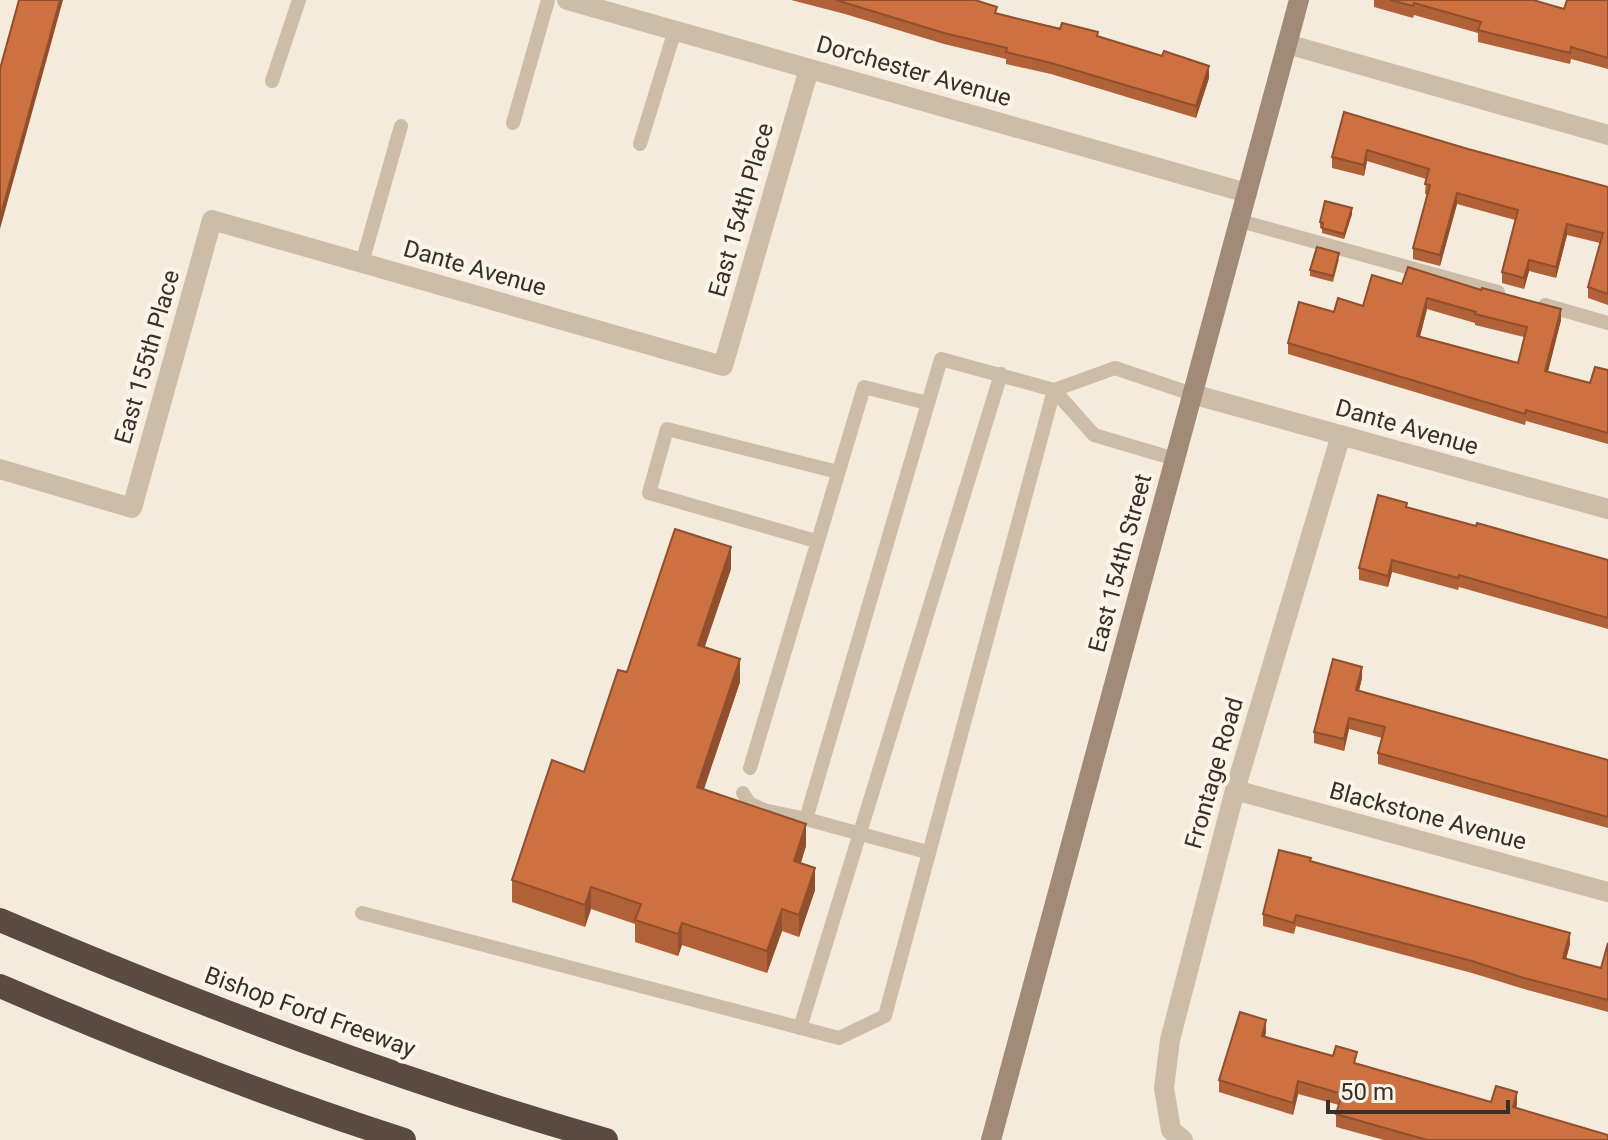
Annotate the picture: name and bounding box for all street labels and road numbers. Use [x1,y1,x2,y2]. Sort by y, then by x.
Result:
street label: Dorchester Avenue [813,30,1015,112]
street label: East 154th Place [703,120,779,300]
street label: Dante Avenue [400,234,550,302]
street label: East 155th Place [109,267,185,447]
street label: Dante Avenue [1332,393,1482,461]
street label: East 154th Street [1083,471,1157,655]
street label: Frontage Road [1179,694,1249,852]
street label: Blackstone Avenue [1326,776,1530,856]
street label: Bishop Ford Freeway [201,961,420,1063]

